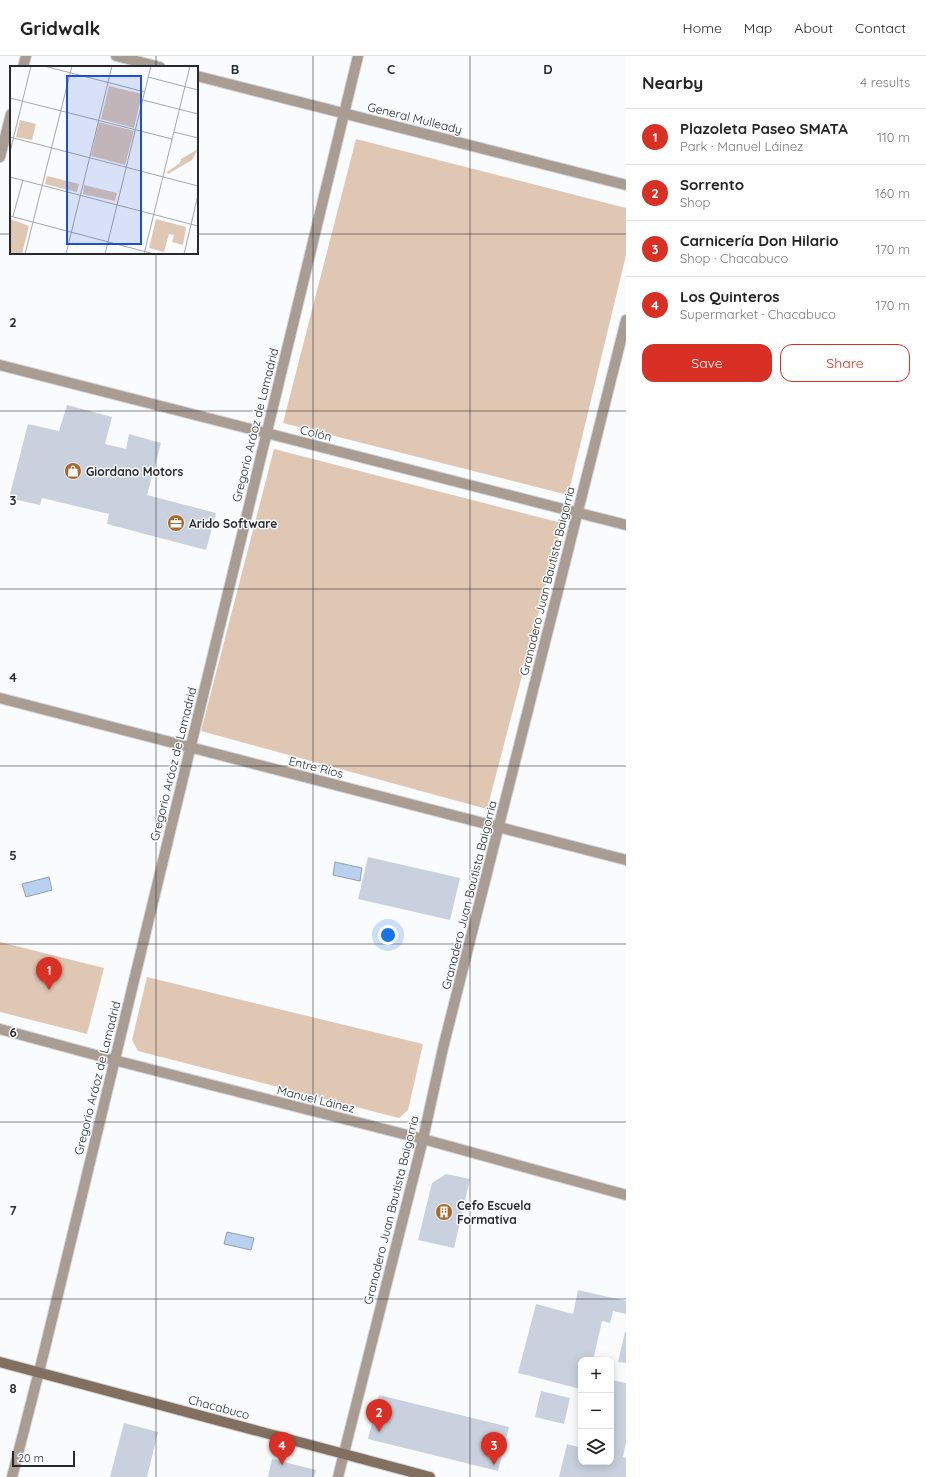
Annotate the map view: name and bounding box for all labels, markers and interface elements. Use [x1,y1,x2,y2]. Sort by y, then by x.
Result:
text: Gridwalk [20,16,100,40]
text: Home [683,19,722,37]
text: Map [744,19,772,37]
text: About [794,19,833,37]
text: Contact [855,19,906,37]
text: B [231,61,239,77]
text: C [387,61,395,77]
text: D [543,61,553,77]
inset map [10,66,198,254]
text: Nearby [642,72,703,93]
text: 4 results [860,74,910,90]
street label: General Mulleady [366,99,464,137]
text: Plazoleta Paseo SMATA [680,119,848,138]
text: 1 [652,129,658,145]
text: 110 m [877,129,910,145]
text: Park · Manuel Láinez [680,138,803,154]
text: Sorrento [680,175,744,194]
text: 2 [651,185,659,201]
text: 160 m [875,185,910,201]
text: Shop [680,194,710,210]
text: Carnicería Don Hilario [680,231,839,250]
text: 3 [652,241,658,257]
text: 170 m [875,241,910,257]
text: Shop · Chacabuco [680,250,788,266]
text: Los Quinteros [680,287,780,306]
text: 4 [651,297,659,313]
text: 170 m [875,297,910,313]
text: Supermarket · Chacabuco [680,306,836,322]
text: 2 [9,314,17,330]
button: Save [642,344,772,382]
button: Share [780,344,910,382]
street label: Gregorio Aráoz de Lamadrid [229,346,281,504]
street label: Colón [299,422,333,444]
shop icon: Giordano Motors [63,461,83,481]
place label: Giordano Motors [86,464,184,479]
street label: Granadero Juan Bautista Baigorria [516,485,578,677]
text: 3 [10,492,17,508]
office icon: Arido Software [166,513,186,533]
place label: Arido Software [189,516,277,531]
text: 4 [9,669,17,685]
street label: Gregorio Aráoz de Lamadrid [147,685,199,843]
street label: Entre Ríos [287,753,345,781]
street label: Granadero Juan Bautista Baigorria [438,799,500,991]
text: 5 [9,847,17,863]
your location [378,925,398,945]
pin: 1 [36,957,62,990]
street label: Gregorio Aráoz de Lamadrid [71,999,123,1157]
text: 6 [9,1024,17,1040]
street label: Manuel Láinez [276,1082,357,1116]
street label: Granadero Juan Bautista Baigorria [360,1114,422,1306]
place label: Cefo Escuela Formativa [457,1198,531,1227]
text: 7 [9,1202,17,1218]
building icon: Cefo Escuela Formativa [434,1202,454,1222]
map controls [578,1357,614,1465]
button: + [578,1357,614,1393]
text: 8 [9,1380,17,1396]
street label: Chacabuco [187,1392,251,1422]
button: − [578,1393,614,1429]
pin: 2 [366,1399,392,1432]
button: layers [578,1429,614,1465]
pin: 4 [269,1432,295,1465]
pin: 3 [481,1432,507,1465]
scale bar [12,1449,75,1468]
text: 20 m [18,1451,44,1465]

